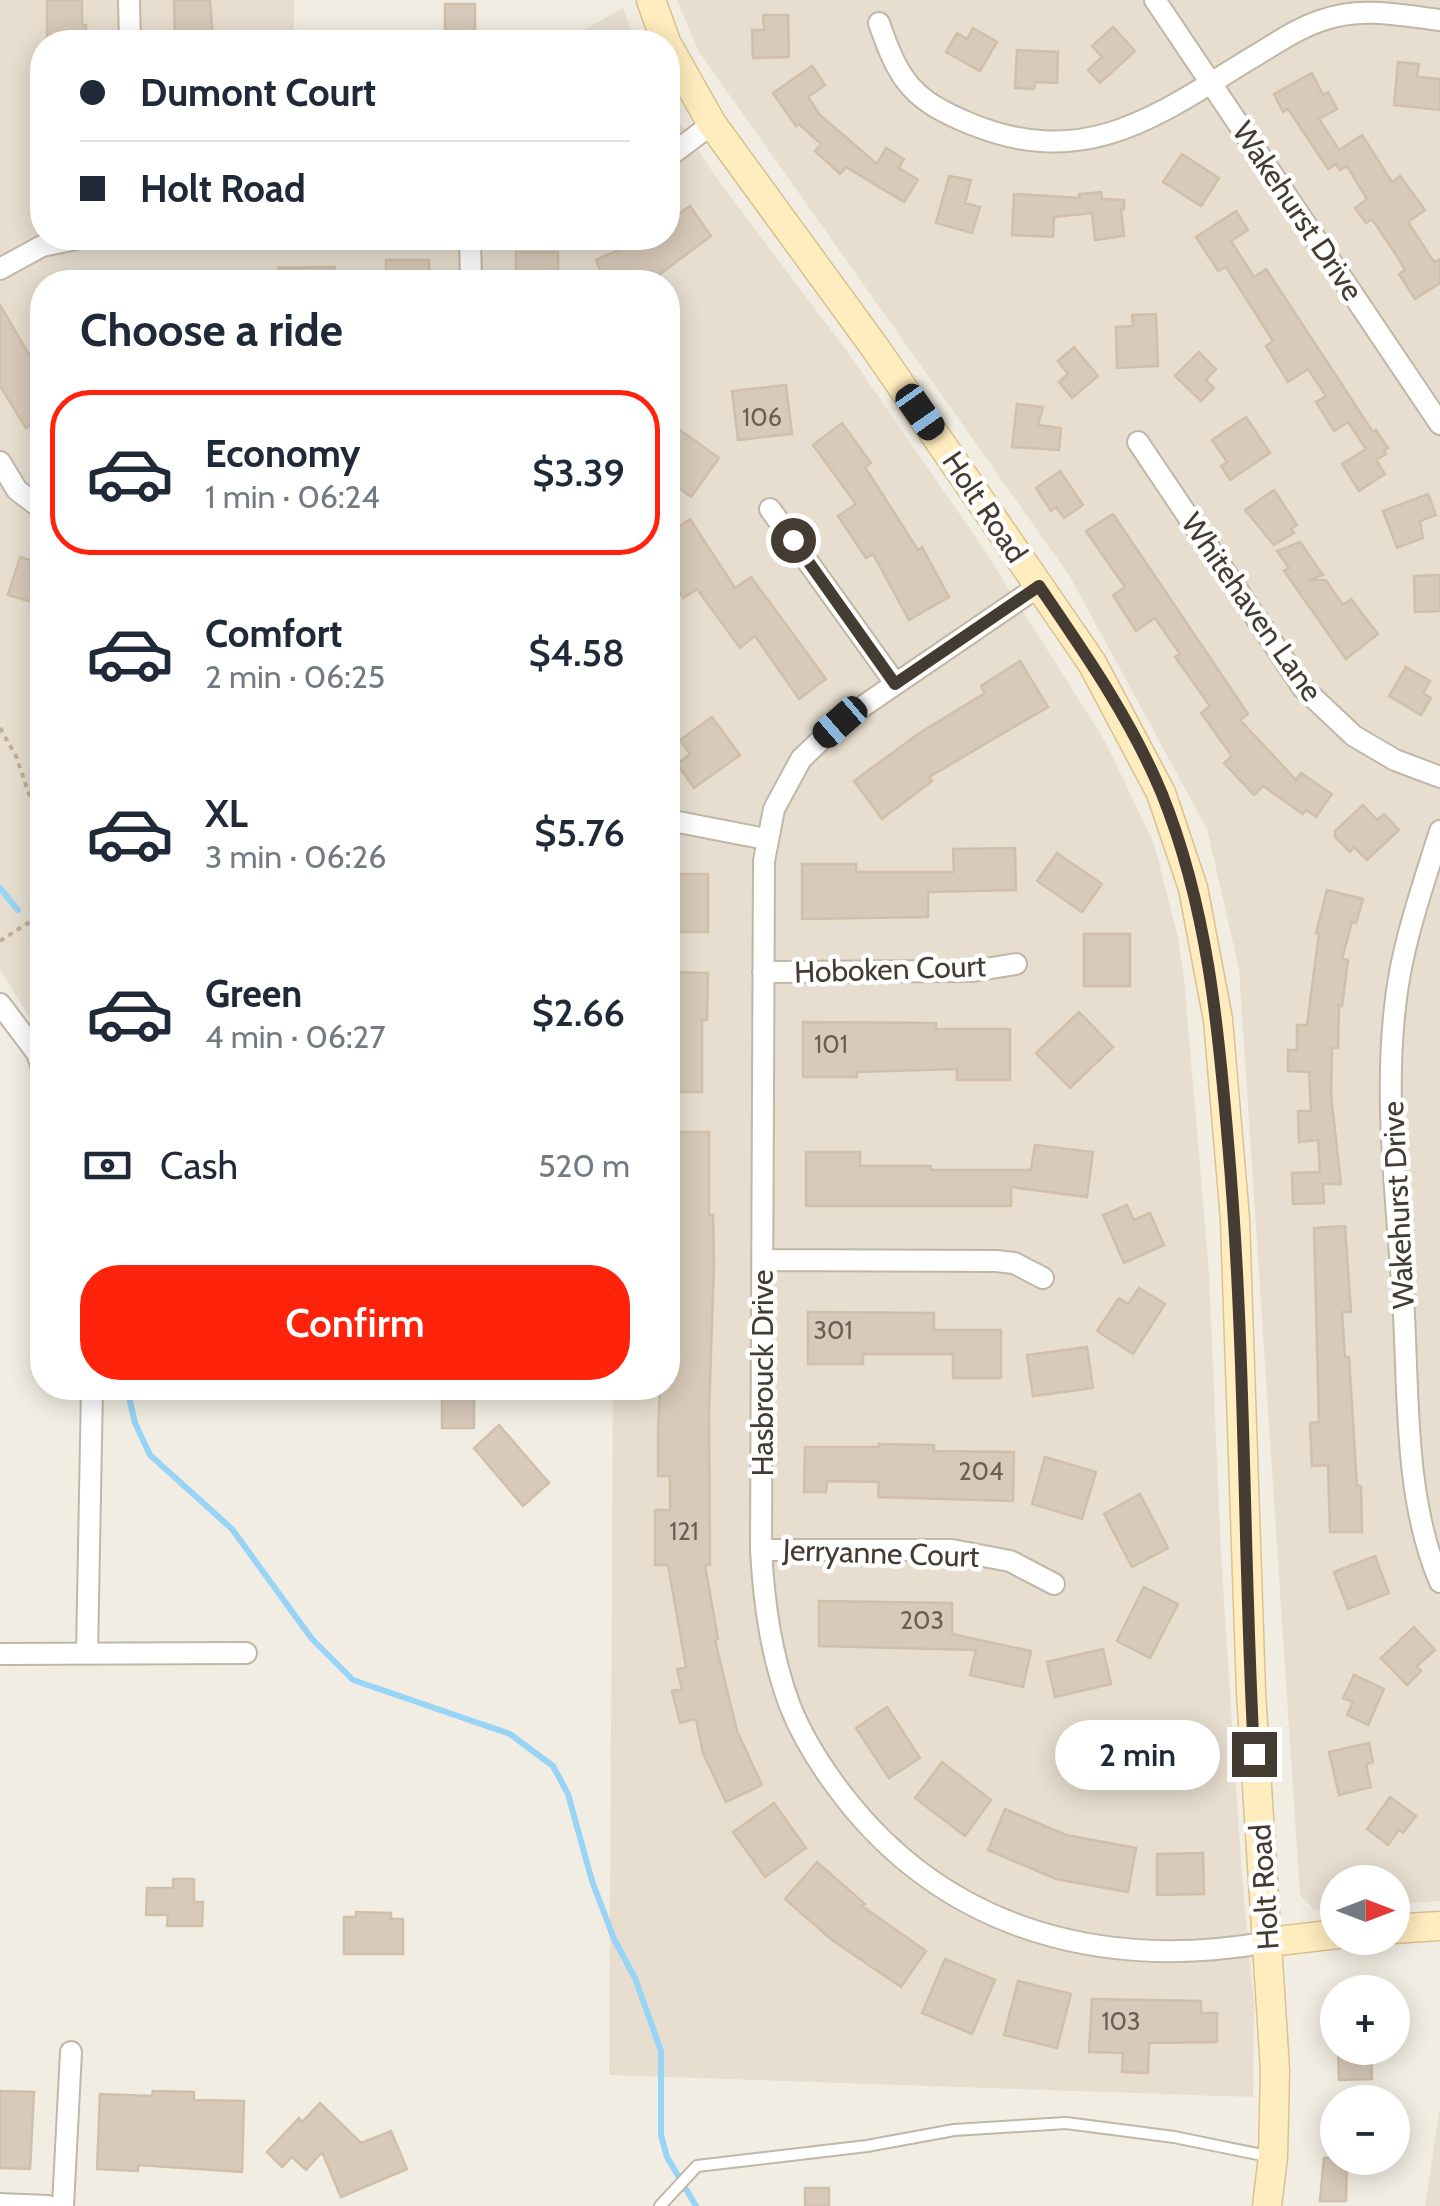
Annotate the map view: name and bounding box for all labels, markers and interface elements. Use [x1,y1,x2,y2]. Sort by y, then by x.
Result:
text: Dumont Court [140,69,376,116]
street label: Wakehurst Drive [1225,115,1371,307]
text: Holt Road [140,165,306,212]
text: Choose a ride [80,303,343,357]
car [891,379,949,445]
house number: 106 [742,402,782,432]
icon: car [85,428,175,518]
text: Economy [205,430,360,477]
street label: Holt Road [934,444,1036,570]
text: $3.39 [532,449,625,496]
text: 1 min · 06:24 [205,477,380,516]
street label: Whitehaven Lane [1173,506,1331,708]
route start [771,518,816,563]
icon: car [85,608,175,698]
text: Comfort [205,610,342,657]
text: $4.58 [528,629,625,676]
text: 2 min · 06:25 [205,657,385,696]
car [808,691,872,753]
icon: car [85,788,175,878]
text: XL [205,790,248,837]
text: $5.76 [534,809,625,856]
text: 3 min · 06:26 [205,837,386,876]
street label: Hoboken Court [793,947,987,991]
icon: car [85,968,175,1058]
text: Green [205,970,302,1017]
text: $2.66 [532,989,625,1036]
text: 4 min · 06:27 [205,1017,385,1056]
house number: 101 [814,1029,848,1059]
street label: Wakehurst Drive [1374,1100,1422,1310]
icon: cash [80,1138,135,1193]
text: Cash [160,1142,238,1189]
text: 520 m [538,1146,630,1185]
button: Confirm [80,1265,630,1380]
street label: Hasbrouck Drive [744,1270,781,1476]
house number: 301 [813,1315,853,1345]
house number: 204 [958,1456,1004,1486]
house number: 121 [669,1516,699,1546]
street label: Jerryanne Court [781,1531,980,1575]
house number: 203 [900,1605,944,1635]
callout: 2 min [1054,1719,1219,1789]
route end [1232,1732,1277,1777]
text: 2 min [1099,1735,1176,1774]
street label: Holt Road [1241,1823,1287,1951]
north arrow [1320,1865,1410,1955]
map controls [1320,1865,1410,2175]
button: + [1320,1975,1410,2065]
house number: 103 [1101,2006,1141,2036]
button: − [1320,2085,1410,2175]

